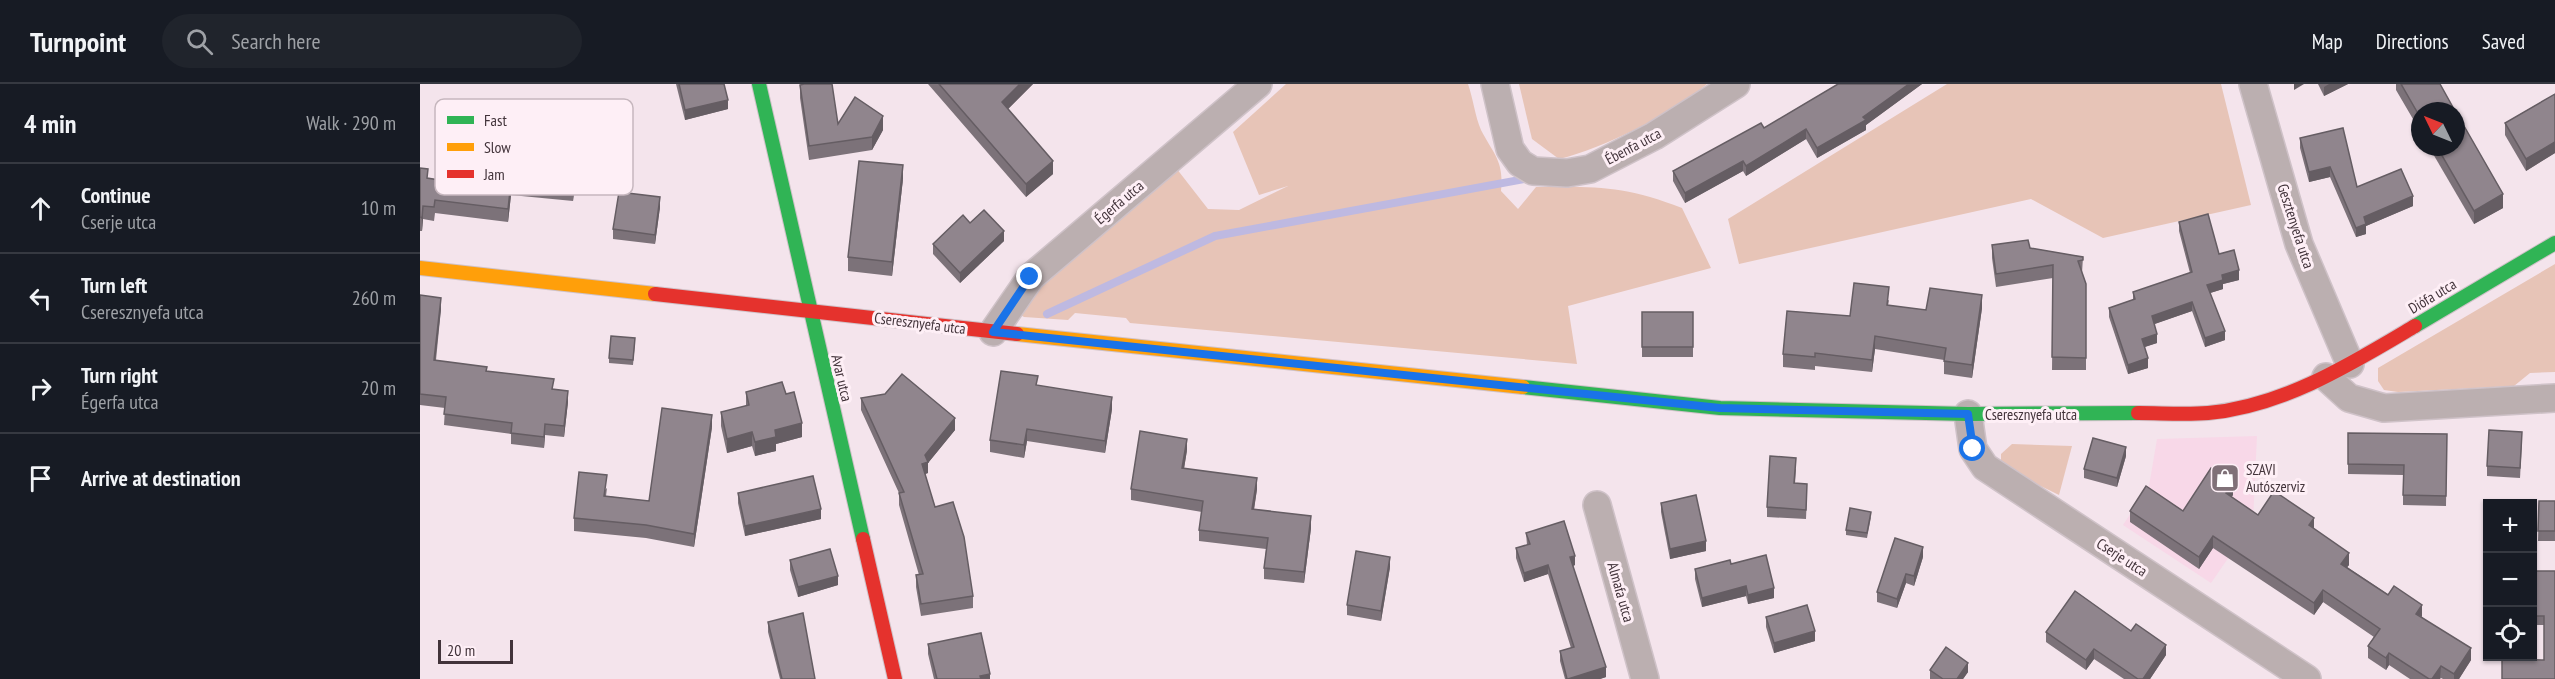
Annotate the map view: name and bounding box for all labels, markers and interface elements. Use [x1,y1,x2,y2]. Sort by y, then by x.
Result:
search box [162,14,582,68]
text: Turnpoint [30,23,126,60]
icon: search [183,25,216,58]
text: Search here [231,27,321,55]
text: Map [2312,28,2343,55]
text: Directions [2376,28,2449,55]
text: Saved [2482,28,2525,55]
legend [435,99,633,195]
north arrow [2411,102,2465,156]
text: 4 min [24,107,77,140]
text: Walk · 290 m [306,110,396,136]
text: Fast [484,110,507,130]
street label: Ébenfa utca [1602,123,1664,169]
text: Slow [484,137,511,157]
text: Jam [483,164,505,184]
street label: Égerfa utca [1091,176,1147,228]
text: Continue [81,181,151,209]
street label: Gesztenyefa utca [2273,181,2319,271]
icon: ahead [24,192,57,225]
text: 10 m [361,195,396,221]
text: Cserje utca [81,209,156,235]
route end [1016,263,1042,289]
text: Turn left [81,271,147,299]
street label: Diófa utca [2405,274,2459,318]
icon: left [24,282,57,315]
text: 260 m [352,285,396,311]
text: Cseresznyefa utca [81,299,204,325]
street label: Cseresznyefa utca [873,308,967,338]
street label: Avar utca [827,353,857,403]
text: Turn right [81,361,158,389]
icon: right [24,372,57,405]
text: 20 m [361,375,396,401]
text: Égerfa utca [81,389,158,415]
street label: Cseresznyefa utca [1985,405,2077,424]
route start [1959,435,1985,461]
place label: SZAVI Autószerviz [2246,460,2305,496]
icon: arrive [24,462,57,495]
shop icon: SZAVI Autószerviz [2209,462,2241,494]
text: Arrive at destination [81,464,241,492]
map controls [2483,499,2537,661]
button: + [2483,499,2537,553]
street label: Cserje utca [2093,534,2151,580]
button: − [2483,553,2537,607]
street label: Almafa utca [1603,560,1639,624]
button: locate [2483,607,2537,661]
scale bar [438,637,513,664]
text: 20 m [447,640,475,660]

